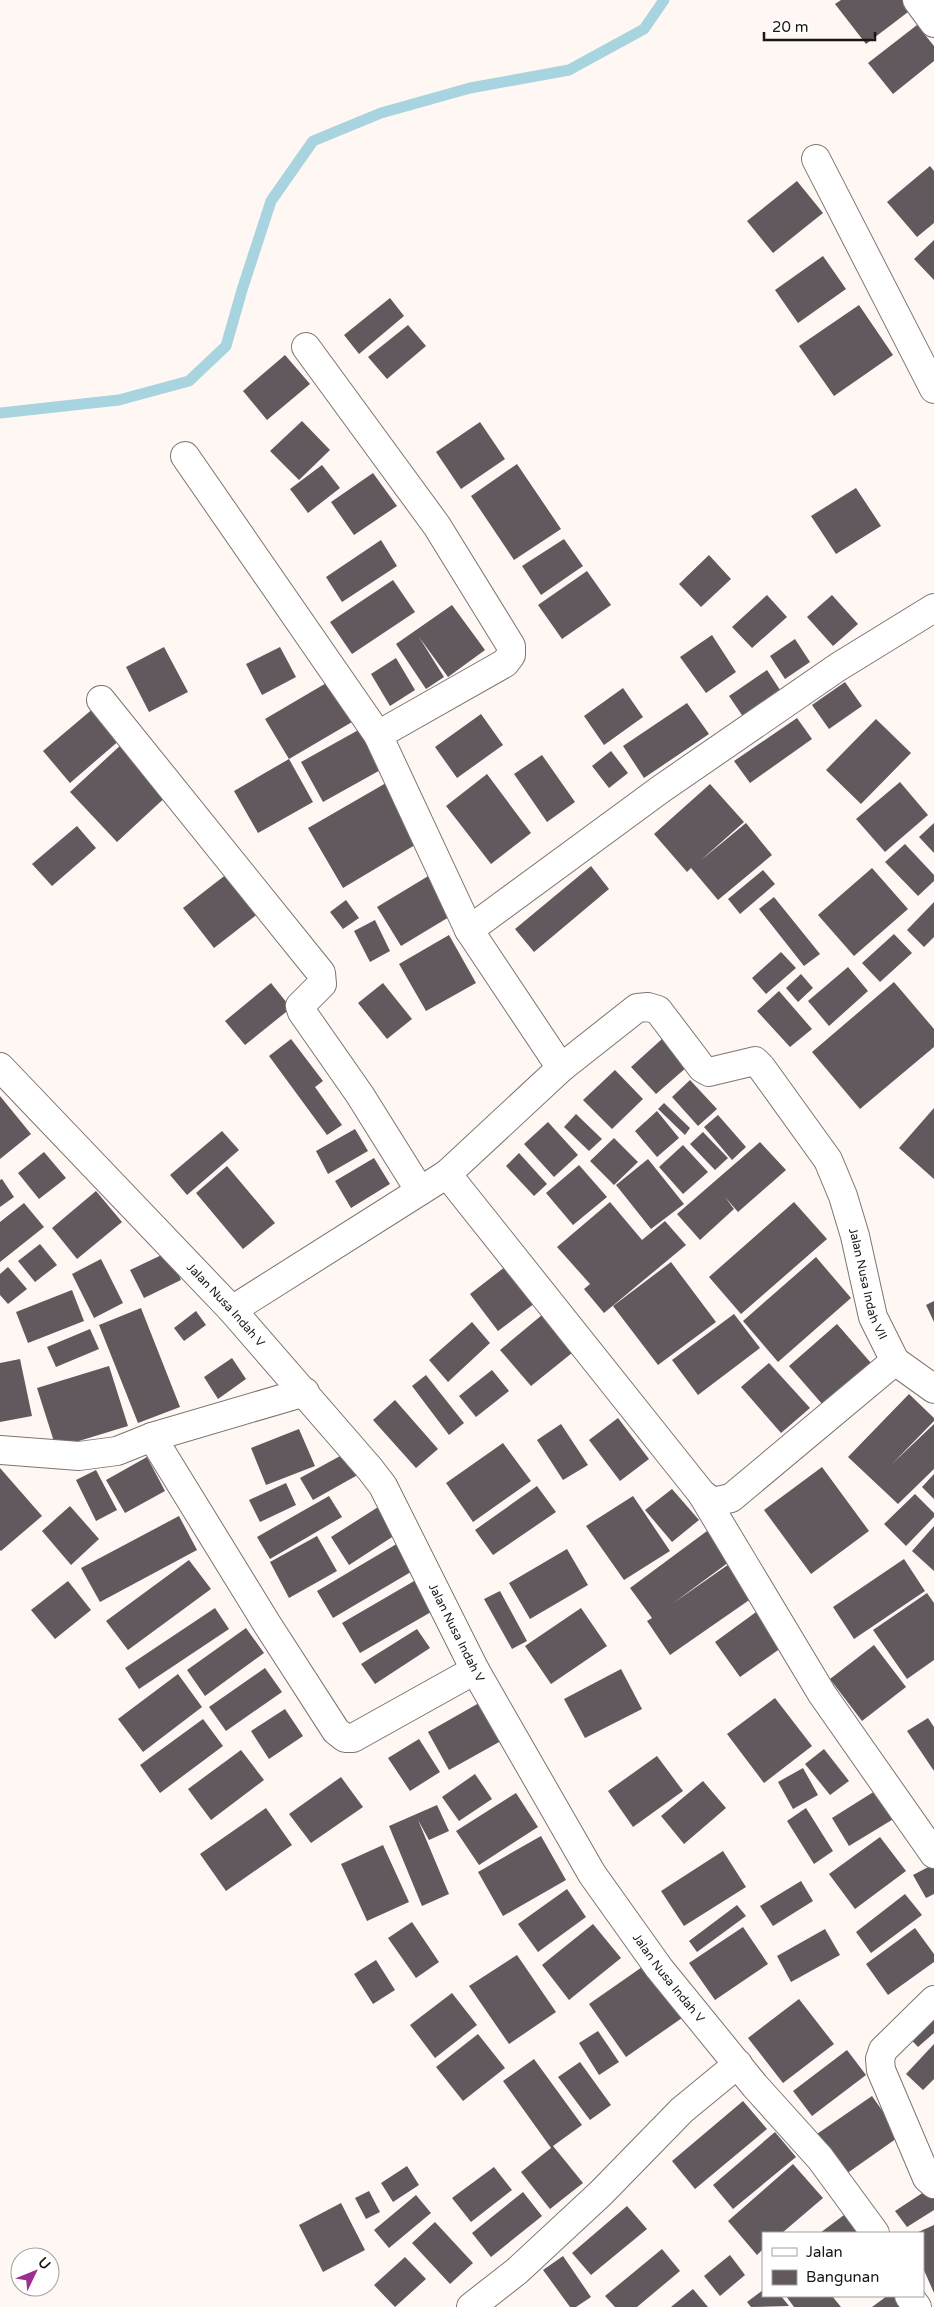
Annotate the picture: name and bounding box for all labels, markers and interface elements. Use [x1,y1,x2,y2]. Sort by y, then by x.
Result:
scale bar [764,10,875,42]
text: 20 m [772,18,809,36]
street label: Jalan Nusa Indah VII [846,1226,890,1342]
street label: Jalan Nusa Indah V [184,1260,268,1350]
street label: Jalan Nusa Indah V [426,1581,488,1685]
street label: Jalan Nusa Indah V [630,1931,708,2026]
legend [762,2232,924,2297]
text: Jalan [806,2243,843,2261]
north arrow [10,2247,60,2297]
text: U [34,2254,54,2273]
text: Bangunan [806,2268,879,2286]

